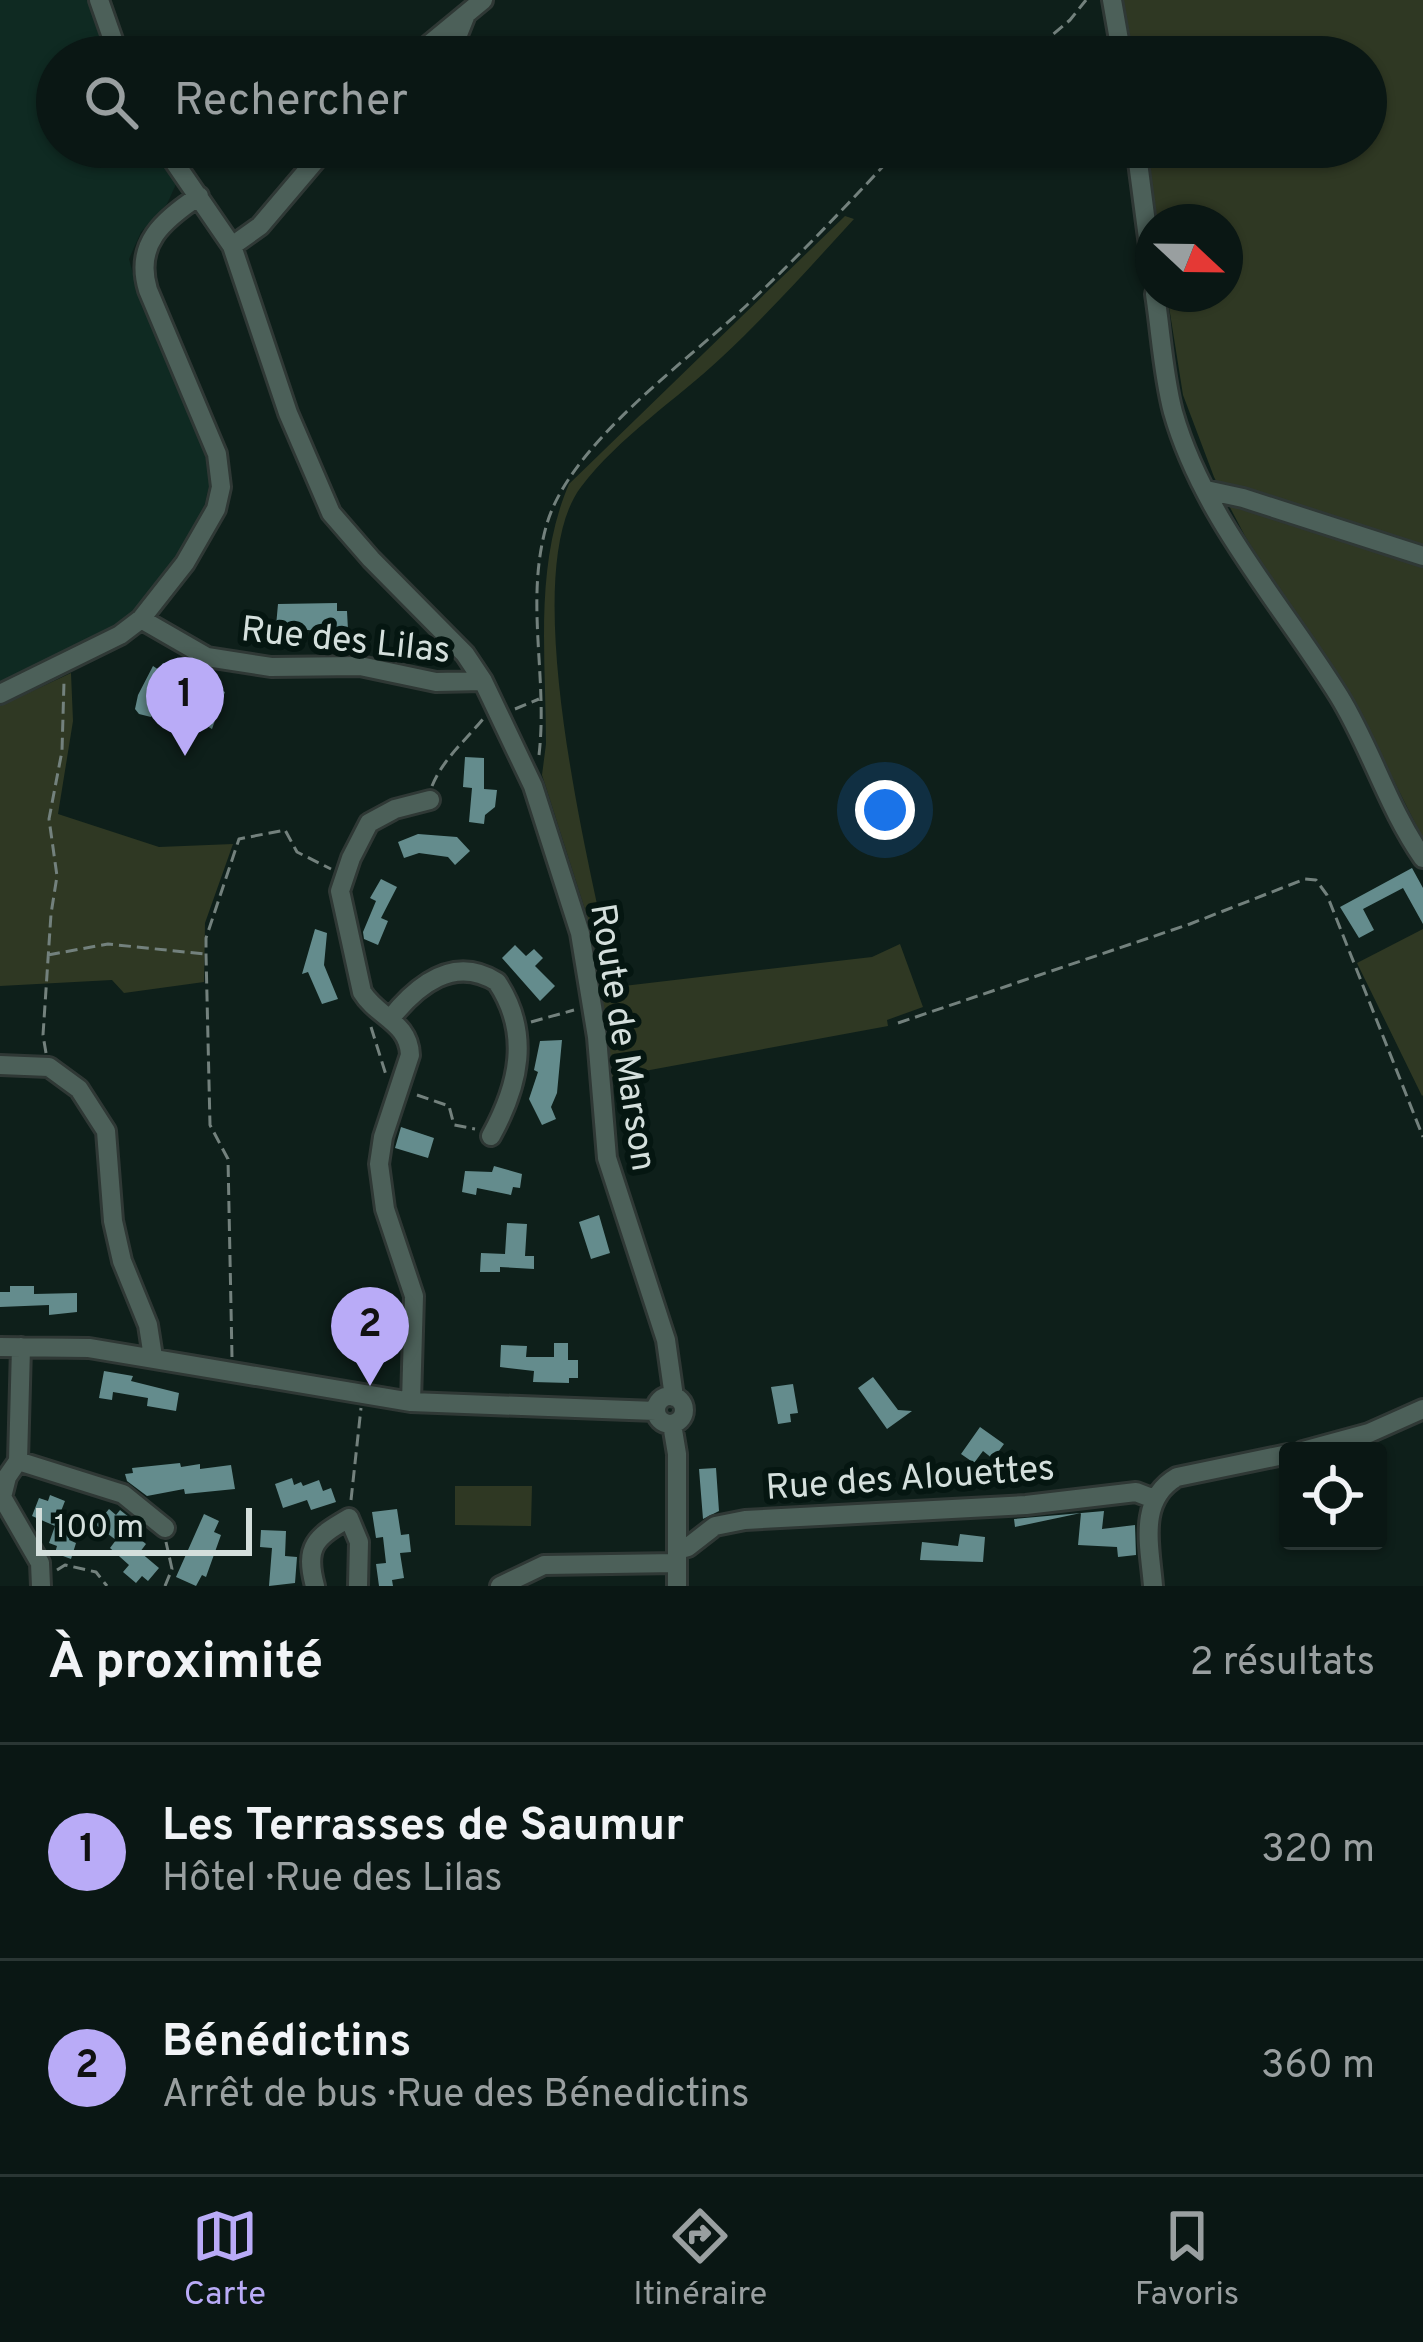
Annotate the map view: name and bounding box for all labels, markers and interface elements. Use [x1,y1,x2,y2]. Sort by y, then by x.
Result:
search box [36,36,1387,168]
icon: search [78,69,144,135]
text: Rechercher [174,74,408,131]
north arrow [1135,204,1243,312]
street label: Rue des Lilas [239,608,453,676]
pin: 1 [146,657,224,756]
your location [855,780,915,840]
street label: Route de Marson [577,901,665,1175]
pin: 2 [331,1287,409,1386]
map controls [1279,1442,1387,1550]
button: locate [1279,1442,1387,1550]
street label: Rue des Alouettes [764,1447,1056,1513]
scale bar [36,1502,252,1555]
text: 100 m [54,1508,144,1550]
text: À proximité [48,1632,323,1697]
text: 2 résultats [1190,1640,1375,1689]
text: Les Terrasses de Saumur [162,1799,684,1856]
text: 1 [79,1827,95,1876]
text: 320 m [1261,1827,1375,1876]
text: Hôtel · Rue des Lilas [162,1856,503,1905]
text: Bénédictins [162,2015,411,2072]
text: 2 [75,2043,99,2092]
text: 360 m [1261,2043,1375,2092]
text: Arrêt de bus · Rue des Bénedictins [162,2072,750,2121]
tab: Carte [184,2203,266,2317]
tab: Itinéraire [633,2203,767,2317]
tab: Favoris [1135,2203,1239,2317]

